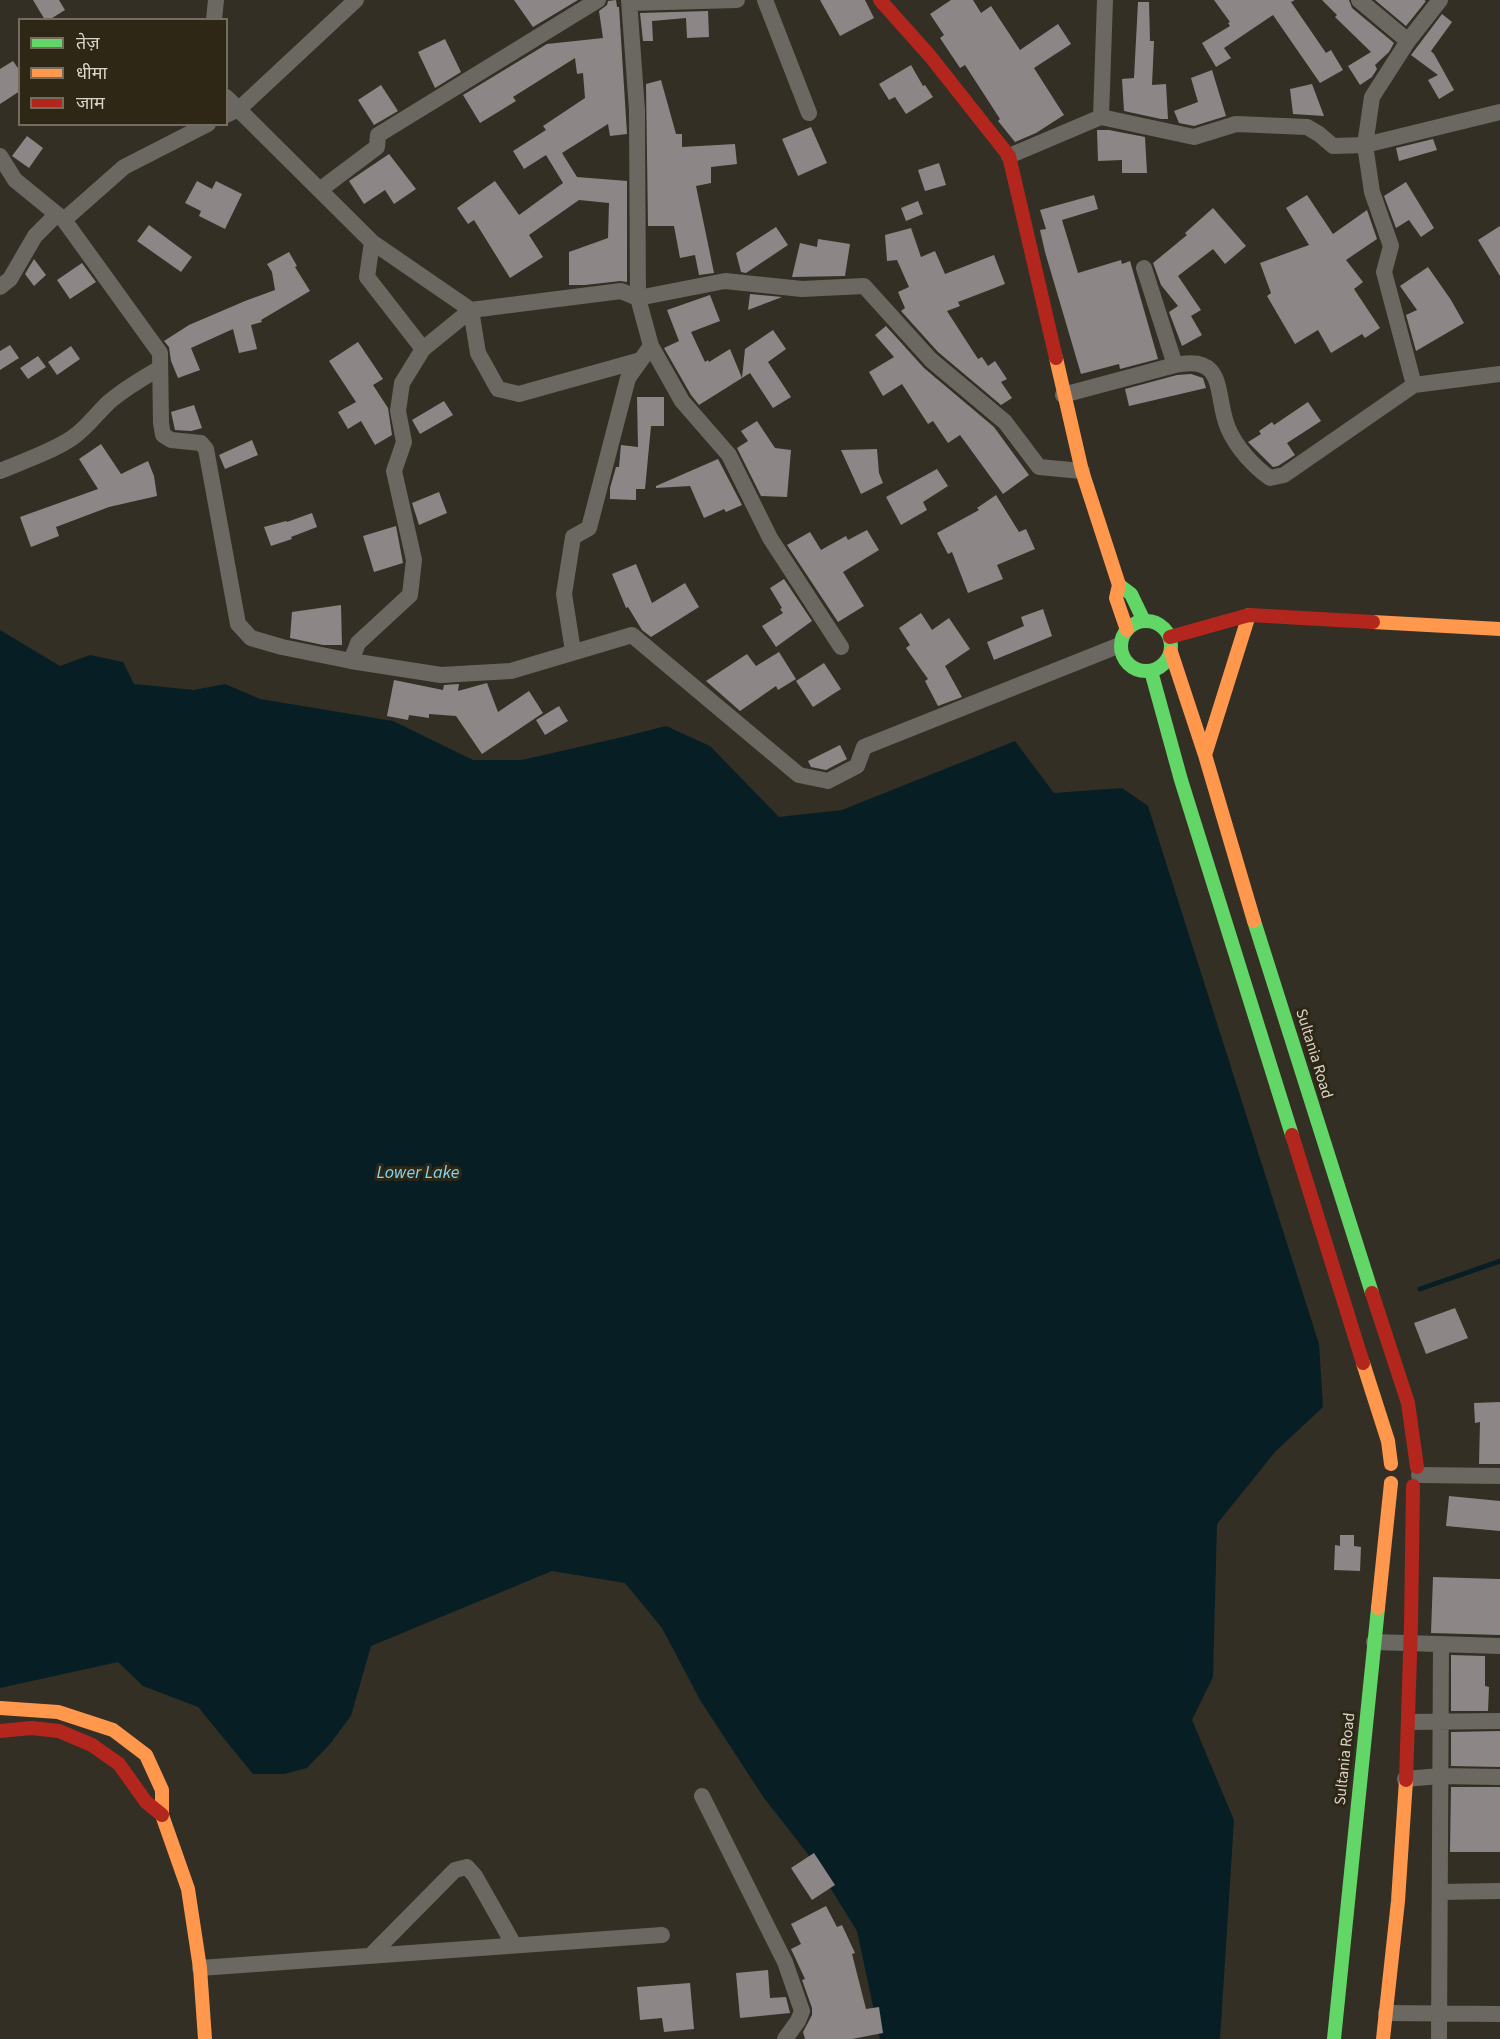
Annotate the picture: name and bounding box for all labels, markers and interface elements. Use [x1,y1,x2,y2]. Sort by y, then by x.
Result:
legend [18,18,228,126]
text: तेज़ [76,31,100,56]
text: धीमा [76,61,107,86]
text: जाम [76,91,105,116]
street label: Sultania Road [1290,1007,1336,1101]
water label: Lower Lake [377,1163,459,1185]
street label: Sultania Road [1332,1712,1360,1806]

